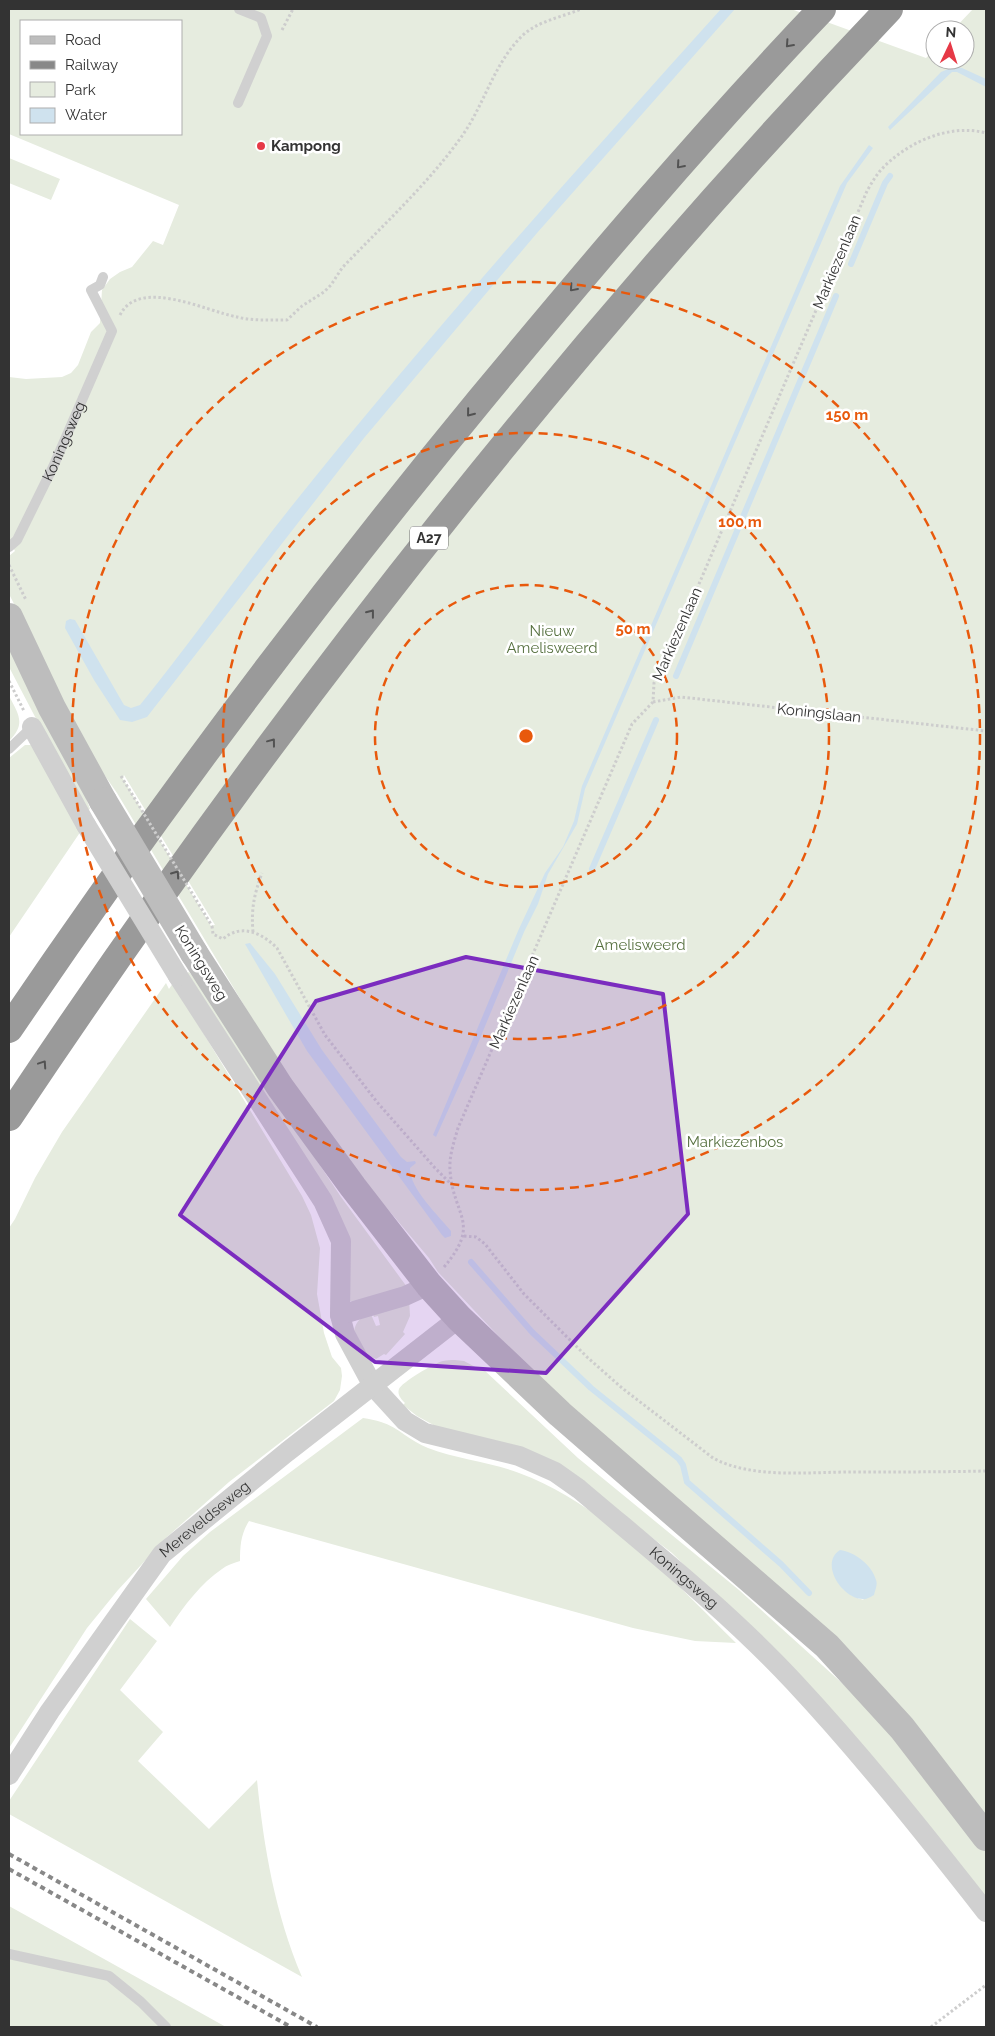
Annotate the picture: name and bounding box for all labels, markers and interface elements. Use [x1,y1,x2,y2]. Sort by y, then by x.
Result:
legend [20,20,182,135]
north arrow [925,20,975,70]
text: N [945,24,957,40]
text: Road [65,31,101,49]
one-way arrow [786,39,795,48]
text: Railway [65,56,118,74]
text: Park [65,81,96,99]
text: Water [65,106,108,124]
place label: Kampong [271,137,341,155]
marker: Kampong [255,140,267,152]
one-way arrow [677,160,686,169]
street label: Markiezenlaan [809,212,865,312]
one-way arrow [570,282,579,291]
street label: Koningsweg [38,399,89,484]
text: 150 m [826,406,868,424]
one-way arrow [467,407,475,416]
text: 100 m [718,513,762,531]
road number: A27 [410,526,448,550]
street label: Markiezenlaan [648,584,706,684]
one-way arrow [365,610,374,619]
text: 50 m [615,620,651,638]
park label: Nieuw Amelisweerd [506,622,598,657]
street label: Koningslaan [776,700,862,726]
centre of rings [517,727,535,745]
one-way arrow [266,738,275,748]
one-way arrow [170,870,179,879]
street label: Koningsweg [171,922,231,1004]
park label: Amelisweerd [594,936,686,954]
street label: Markiezenlaan [485,952,543,1052]
one-way arrow [37,1061,46,1070]
park label: Markiezenbos [687,1133,783,1151]
street label: Mereveldseweg [156,1477,254,1561]
street label: Koningsweg [646,1543,722,1613]

